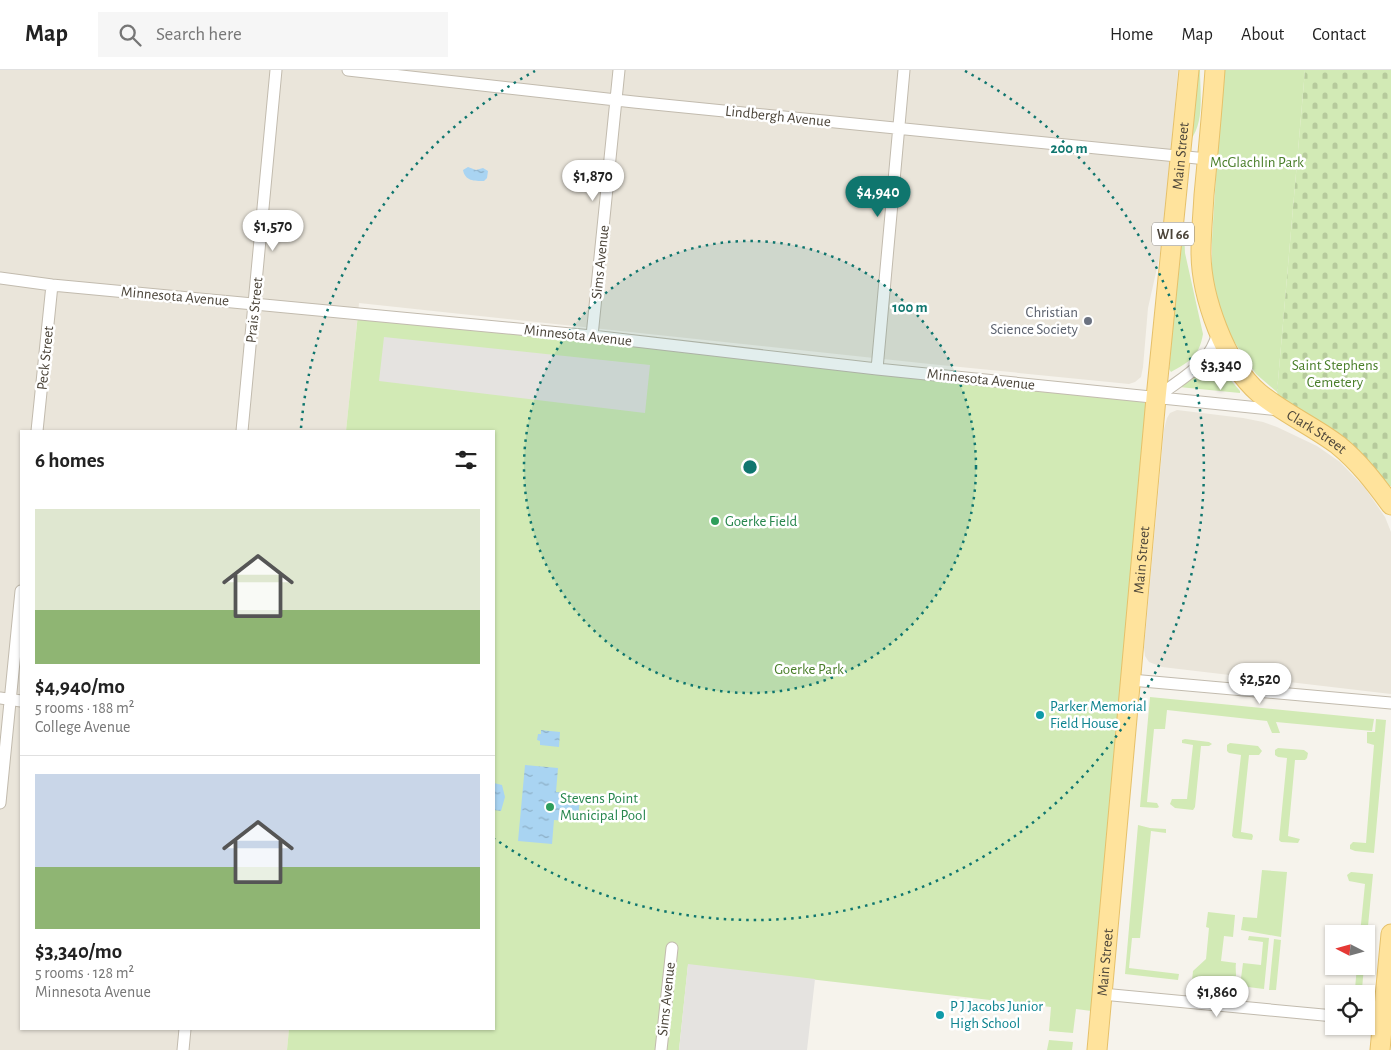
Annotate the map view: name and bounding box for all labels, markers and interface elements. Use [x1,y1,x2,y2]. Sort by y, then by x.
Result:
search box [98,12,448,57]
icon: search [116,21,144,49]
text: Map [25,22,68,46]
text: Search here [156,25,242,44]
text: Home [1110,26,1153,44]
text: Map [1181,26,1213,44]
text: About [1241,26,1284,44]
text: Contact [1312,26,1366,44]
street label: Lindbergh Avenue [724,103,832,130]
street label: Main Street [1170,121,1192,190]
text: 200 m [1050,141,1088,156]
park label: McGlachlin Park [1210,155,1304,170]
pin: $1,870 [552,160,634,202]
text: $1,870 [573,168,613,184]
pin: $4,940 [837,176,919,218]
text: $4,940 [856,184,900,200]
pin: $1,570 [232,210,314,252]
text: $1,570 [254,218,292,234]
road number: WI 66 [1152,222,1194,245]
street label: Sims Avenue [589,224,612,300]
street label: Prais Street [244,276,265,344]
street label: Minnesota Avenue [120,284,230,309]
text: 100 m [892,300,928,315]
place label: Christian Science Society [990,305,1079,337]
marker: Christian Science Society [1082,315,1094,327]
street label: Minnesota Avenue [523,322,633,349]
street label: Peck Street [35,325,56,391]
pin: $3,340 [1180,348,1262,391]
text: $3,340 [1200,357,1242,373]
park label: Saint Stephens Cemetery [1292,358,1378,390]
street label: Minnesota Avenue [926,366,1036,393]
street label: Clark Street [1284,407,1349,457]
icon: filters [452,446,480,474]
text: 6 homes [35,450,105,471]
centre of rings [741,458,759,476]
place label: Goerke Field [725,514,798,529]
marker: Goerke Field [709,515,721,527]
street label: Main Street [1131,525,1152,595]
icon: home [213,541,303,631]
park label: Goerke Park [774,662,844,677]
pin: $2,520 [1219,662,1301,705]
text: $2,520 [1239,671,1281,687]
text: $4,940/mo [35,676,125,697]
place label: Parker Memorial Field House [1050,699,1147,731]
text: 5 rooms · 188 m² [35,700,134,716]
marker: Parker Memorial Field House [1034,709,1046,721]
text: College Avenue [35,719,130,735]
place label: Stevens Point Municipal Pool [560,791,646,823]
marker: Stevens Point Municipal Pool [544,801,556,813]
icon: home [213,807,303,897]
north arrow [1325,925,1375,975]
map controls [1325,925,1375,1035]
street label: Main Street [1095,928,1116,997]
text: $3,340/mo [35,941,122,962]
street label: Sims Avenue [655,961,678,1037]
text: 5 rooms · 128 m² [35,965,134,981]
pin: $1,860 [1176,976,1258,1018]
text: Minnesota Avenue [35,984,151,1000]
text: $1,860 [1197,984,1237,1000]
button: locate [1325,985,1375,1035]
place label: P J Jacobs Junior High School [950,999,1043,1031]
marker: P J Jacobs Junior High School [934,1009,946,1021]

